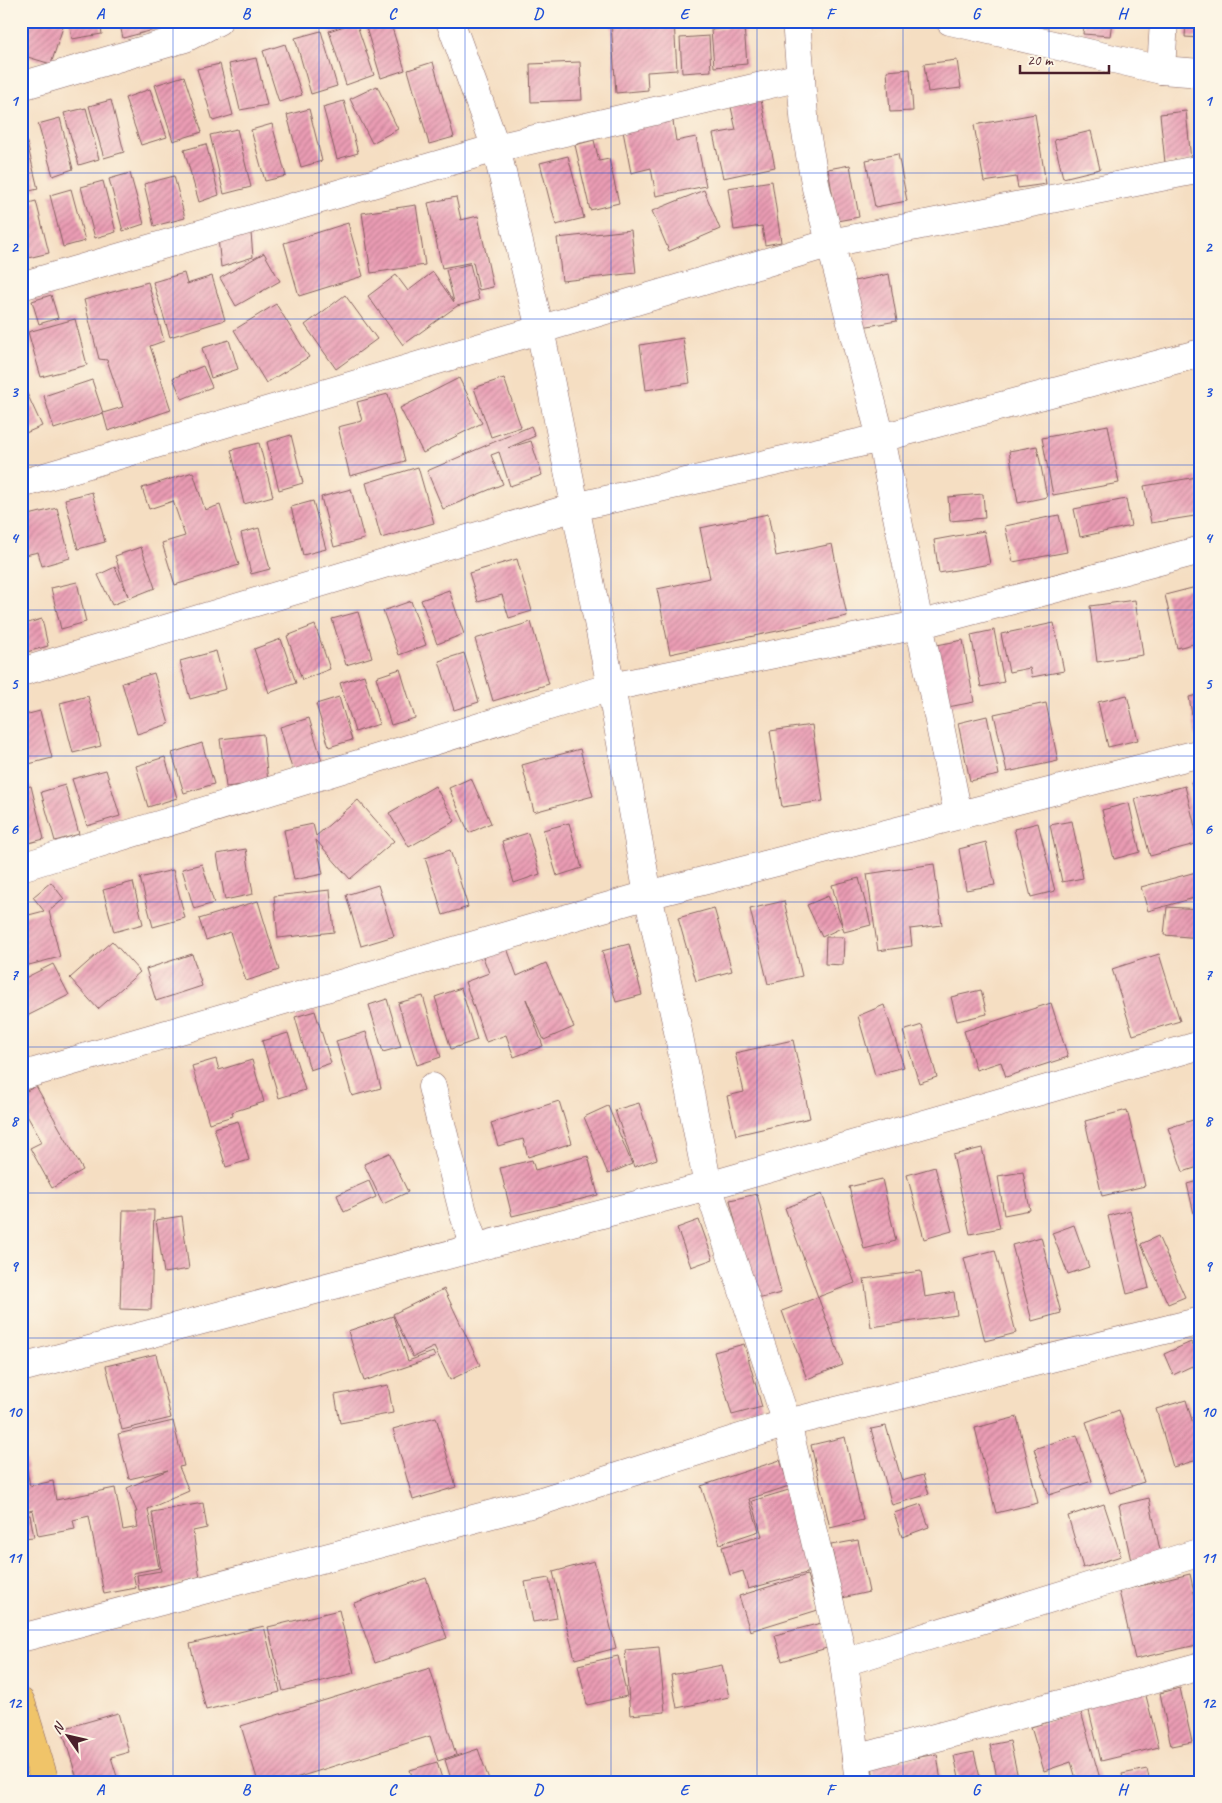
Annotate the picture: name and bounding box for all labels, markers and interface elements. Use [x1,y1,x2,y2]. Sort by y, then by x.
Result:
text: A [96,4,106,24]
text: B [242,4,252,24]
text: C [388,4,398,24]
text: D [533,4,544,24]
text: E [680,4,691,24]
text: F [826,4,837,24]
text: G [972,4,982,24]
text: H [1117,4,1129,24]
scale bar [1020,42,1108,74]
text: 20 m [1027,51,1054,70]
text: 1 [10,91,19,111]
text: 1 [1204,91,1213,111]
text: 2 [10,237,19,257]
text: 2 [1204,237,1213,257]
text: 3 [10,382,19,402]
text: 3 [1204,382,1213,402]
text: 4 [10,528,19,548]
text: 4 [1204,528,1213,548]
text: 5 [11,674,20,694]
text: 5 [1205,674,1214,694]
text: 6 [10,819,19,839]
text: 6 [1204,819,1213,839]
text: 7 [10,965,19,985]
text: 7 [1204,965,1213,985]
text: 8 [10,1111,19,1131]
text: 8 [1204,1111,1213,1131]
text: 9 [10,1256,19,1276]
text: 9 [1204,1256,1213,1276]
text: 10 [7,1402,23,1422]
text: 10 [1201,1402,1217,1422]
text: 11 [7,1548,23,1568]
text: 11 [1201,1548,1217,1568]
text: 12 [7,1693,23,1713]
text: 12 [1201,1693,1217,1713]
north arrow [42,1710,92,1760]
text: N [48,1719,68,1737]
text: A [96,1780,106,1800]
text: B [242,1780,252,1800]
text: C [388,1780,398,1800]
text: D [533,1780,544,1800]
text: E [680,1780,691,1800]
text: F [826,1780,837,1800]
text: G [972,1780,982,1800]
text: H [1117,1780,1129,1800]

